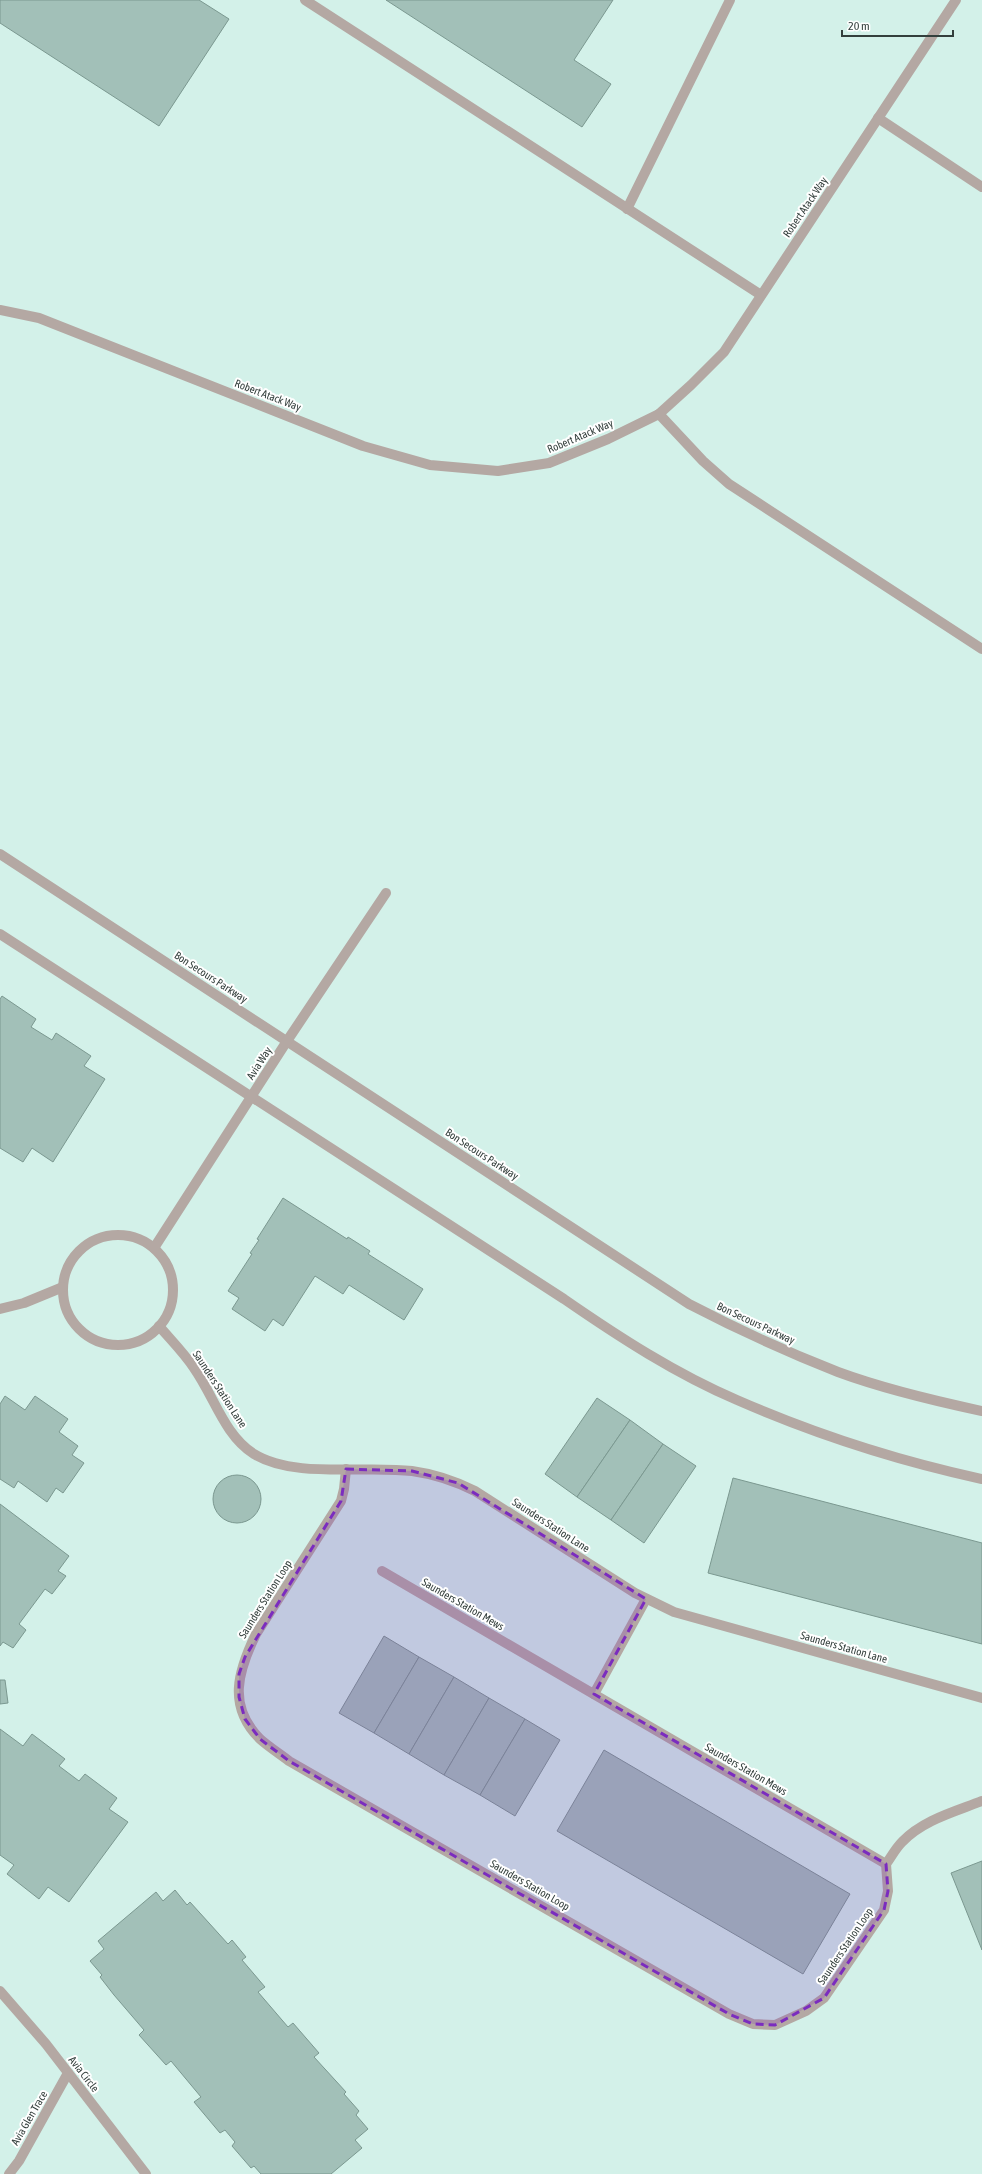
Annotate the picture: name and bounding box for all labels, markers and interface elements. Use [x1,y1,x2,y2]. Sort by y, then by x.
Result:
scale bar [842,12,953,38]
text: 20 m [848,19,870,33]
street label: Robert Atack Way [780,174,830,239]
street label: Robert Atack Way [233,377,303,413]
street label: Robert Atack Way [545,417,615,455]
street label: Bon Secours Parkway [172,949,250,1005]
street label: Avia Way [244,1044,274,1082]
street label: Bon Secours Parkway [443,1126,521,1182]
street label: Bon Secours Parkway [715,1300,797,1346]
street label: Saunders Station Lane [191,1348,249,1430]
street label: Saunders Station Lane [510,1496,592,1554]
street label: Saunders Station Loop [236,1558,294,1640]
street label: Saunders Station Mews [420,1576,506,1632]
street label: Saunders Station Lane [799,1629,889,1665]
street label: Saunders Station Mews [703,1741,789,1797]
street label: Saunders Station Loop [488,1857,572,1913]
street label: Saunders Station Loop [815,1905,875,1987]
street label: Avia Circle [66,2054,102,2094]
street label: Avia Glen Trace [9,2089,49,2147]

